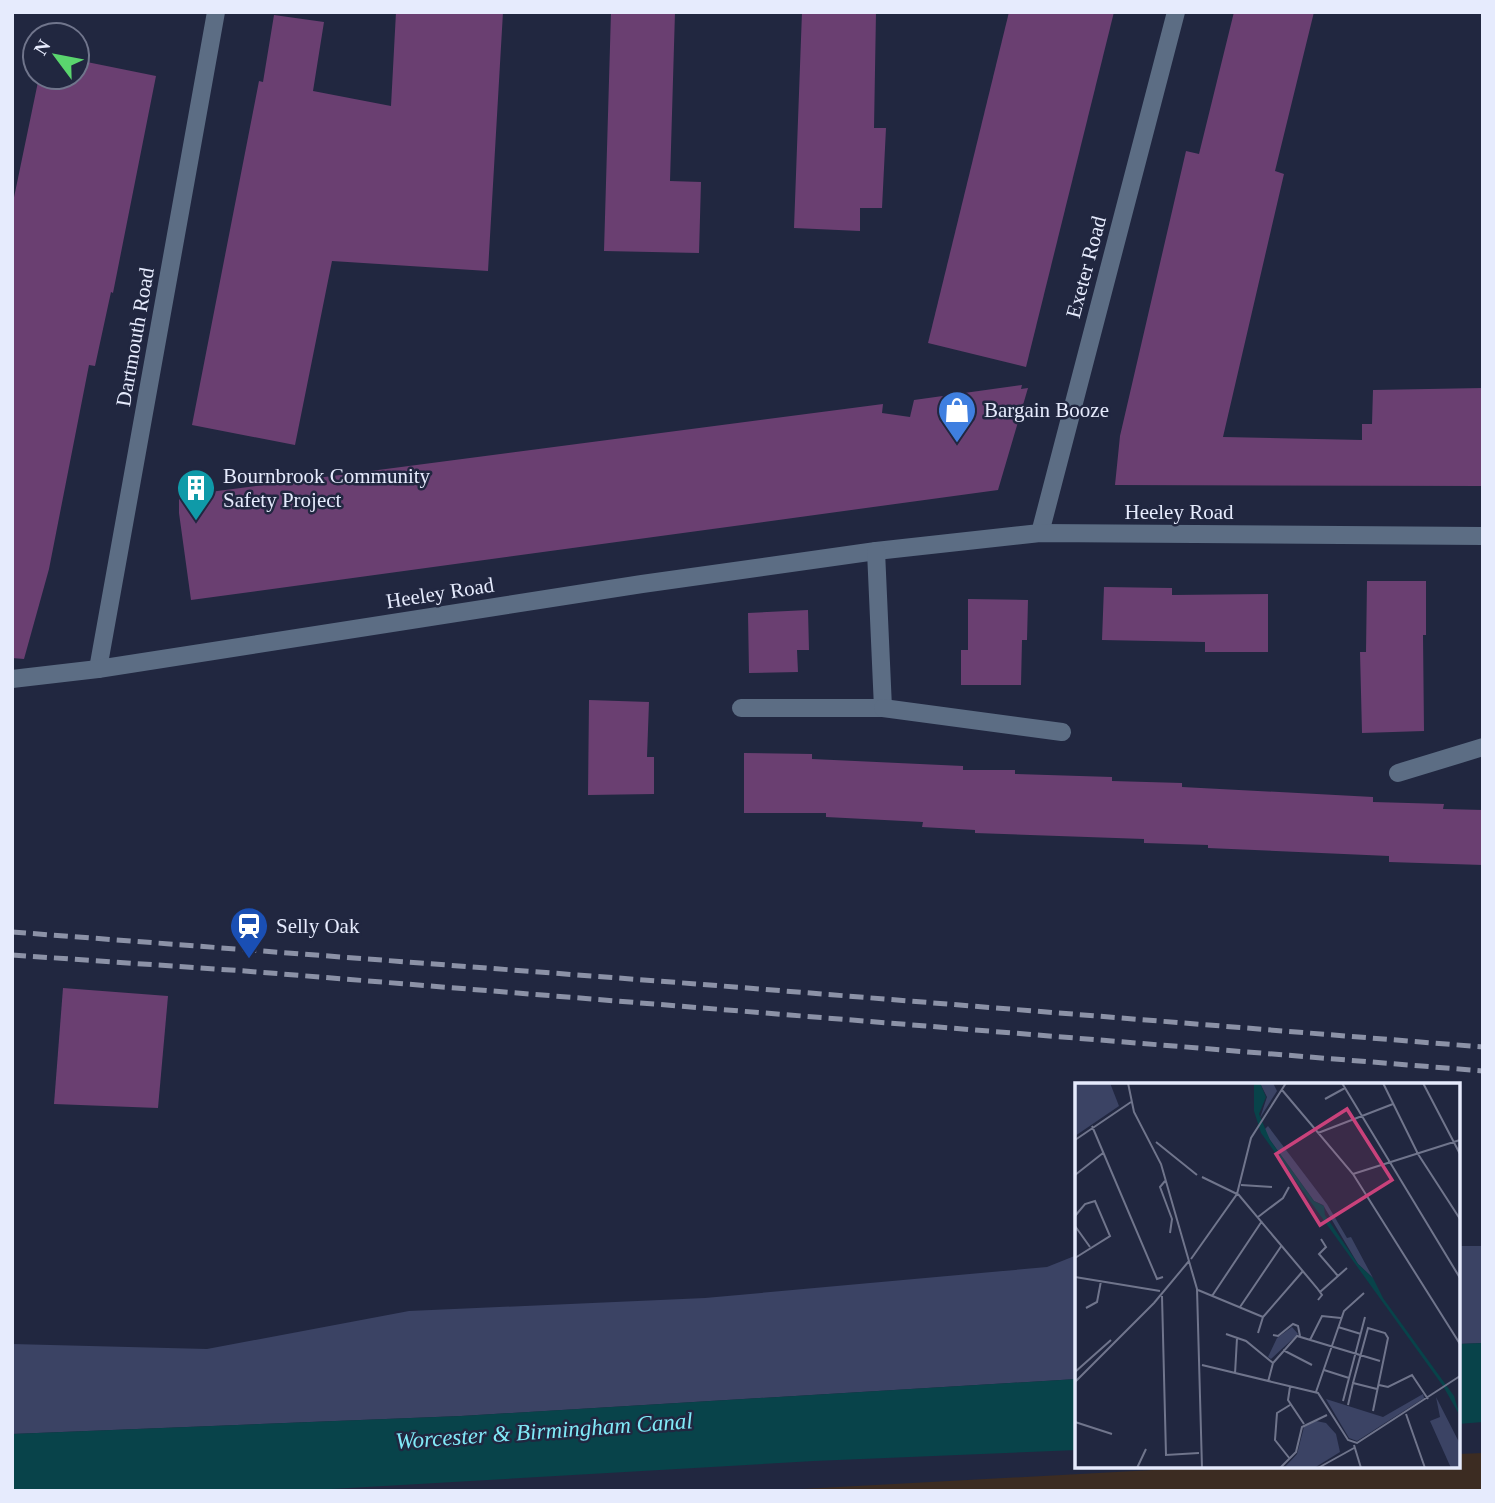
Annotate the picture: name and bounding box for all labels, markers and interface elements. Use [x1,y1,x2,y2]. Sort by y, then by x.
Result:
north arrow [21,21,91,91]
text: N [29,36,55,59]
street label: Exeter Road [1061,213,1111,321]
street label: Dartmouth Road [111,265,159,408]
shop icon: Bargain Booze [936,389,978,444]
place label: Bargain Booze [984,398,1109,422]
place label: Bournbrook Community Safety Project [223,464,431,512]
building icon: Bournbrook Community Safety Project [175,467,217,522]
street label: Heeley Road [1124,500,1234,524]
street label: Heeley Road [384,573,496,613]
station icon: Selly Oak [228,905,270,960]
place label: Selly Oak [276,914,360,938]
inset map [1075,1083,1460,1468]
water label: Worcester & Birmingham Canal [395,1408,693,1454]

